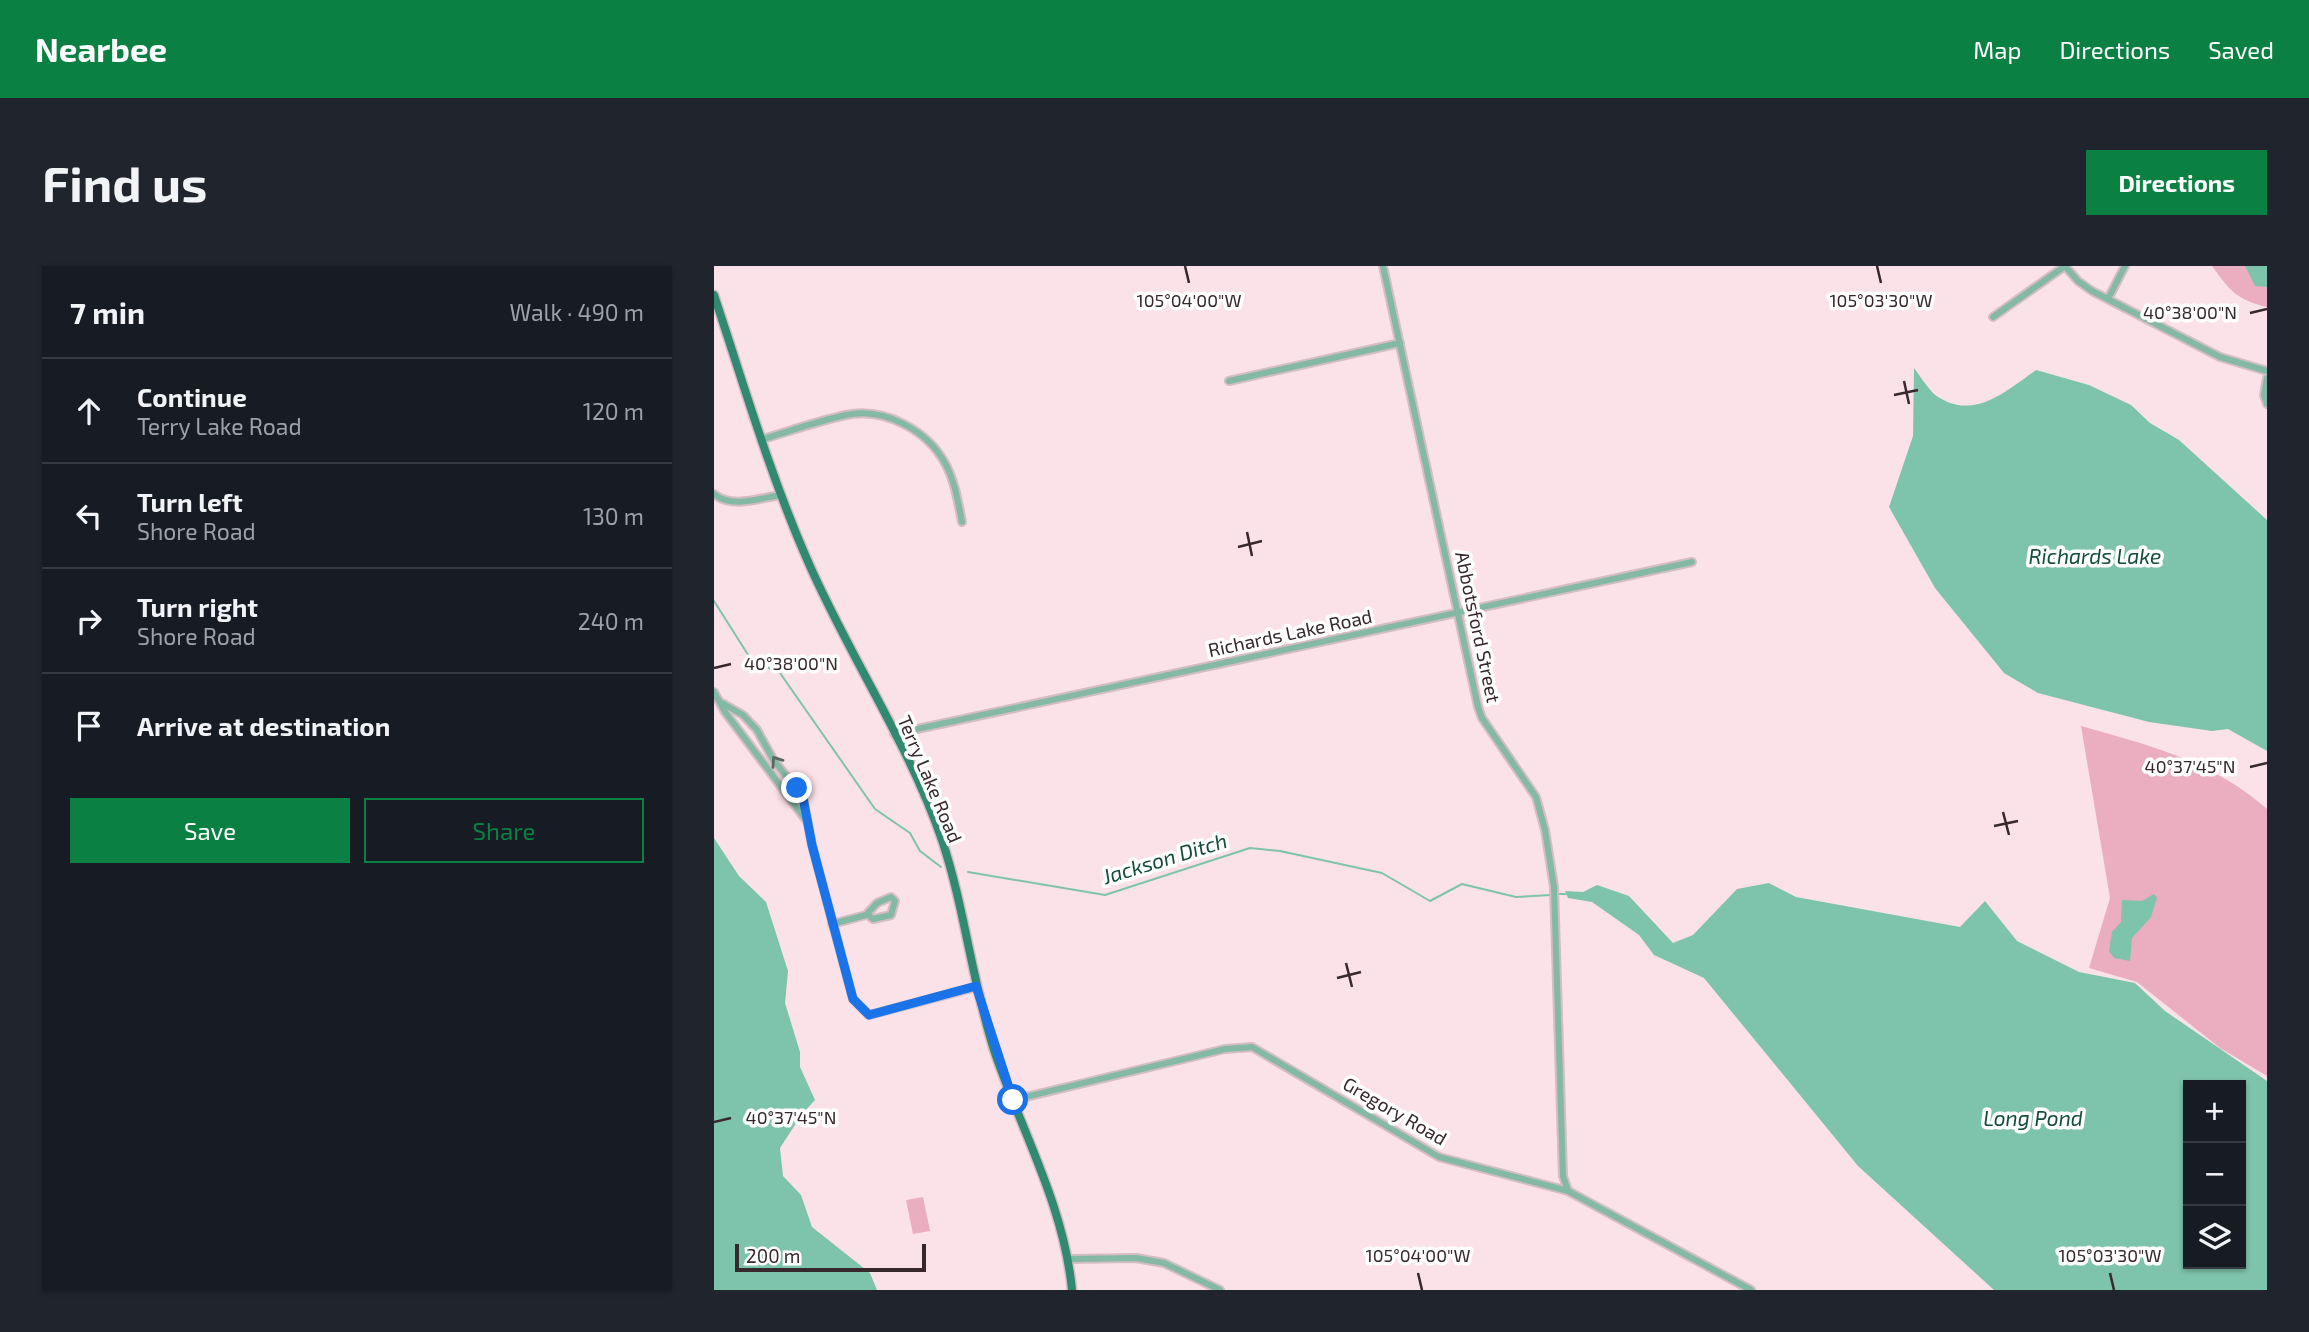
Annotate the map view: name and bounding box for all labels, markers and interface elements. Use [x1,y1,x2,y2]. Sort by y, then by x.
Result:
text: Nearbee [35,29,167,69]
text: Map [1973,35,2021,64]
text: Directions [2059,35,2170,64]
text: Saved [2208,35,2274,64]
button: Directions [2086,150,2267,215]
text: Find us [42,153,207,212]
text: 105°04'00"W [1137,289,1241,311]
text: 105°03'30"W [1829,289,1933,311]
text: 7 min [70,294,145,330]
text: Walk · 490 m [509,298,644,326]
text: 40°38'00"N [2143,301,2237,323]
text: Continue [137,381,247,412]
icon: ahead [70,392,108,430]
text: 120 m [583,397,644,425]
text: Terry Lake Road [137,412,302,440]
text: Turn left [137,486,243,517]
icon: left [70,497,108,535]
text: 130 m [583,502,644,530]
text: Shore Road [137,517,256,545]
water label: Richards Lake [2029,543,2161,568]
street label: Abbotsford Street [1451,549,1506,705]
text: Turn right [137,591,258,622]
icon: right [70,602,108,640]
street label: Richards Lake Road [1206,604,1374,661]
text: 240 m [578,607,644,635]
text: Shore Road [137,622,256,650]
text: 40°38'00"N [744,652,838,674]
icon: arrive [70,707,108,745]
text: Arrive at destination [137,710,390,741]
street label: Terry Lake Road [893,712,968,846]
text: 40°37'45"N [2145,755,2235,777]
one-way arrow [771,756,784,769]
route end [781,772,812,803]
button: Save [70,798,350,863]
button: Share [364,798,644,863]
water label: Jackson Ditch [1098,827,1230,889]
street label: Gregory Road [1339,1072,1451,1150]
map controls [2183,1080,2246,1269]
button: + [2183,1080,2246,1143]
route start [997,1084,1028,1115]
water label: Long Pond [1983,1105,2083,1130]
text: 40°37'45"N [746,1106,836,1128]
button: − [2183,1143,2246,1206]
button: layers [2183,1206,2246,1269]
scale bar [735,1241,926,1273]
text: 200 m [746,1244,800,1267]
text: 105°04'00"W [1366,1244,1470,1266]
text: 105°03'30"W [2058,1244,2162,1266]

